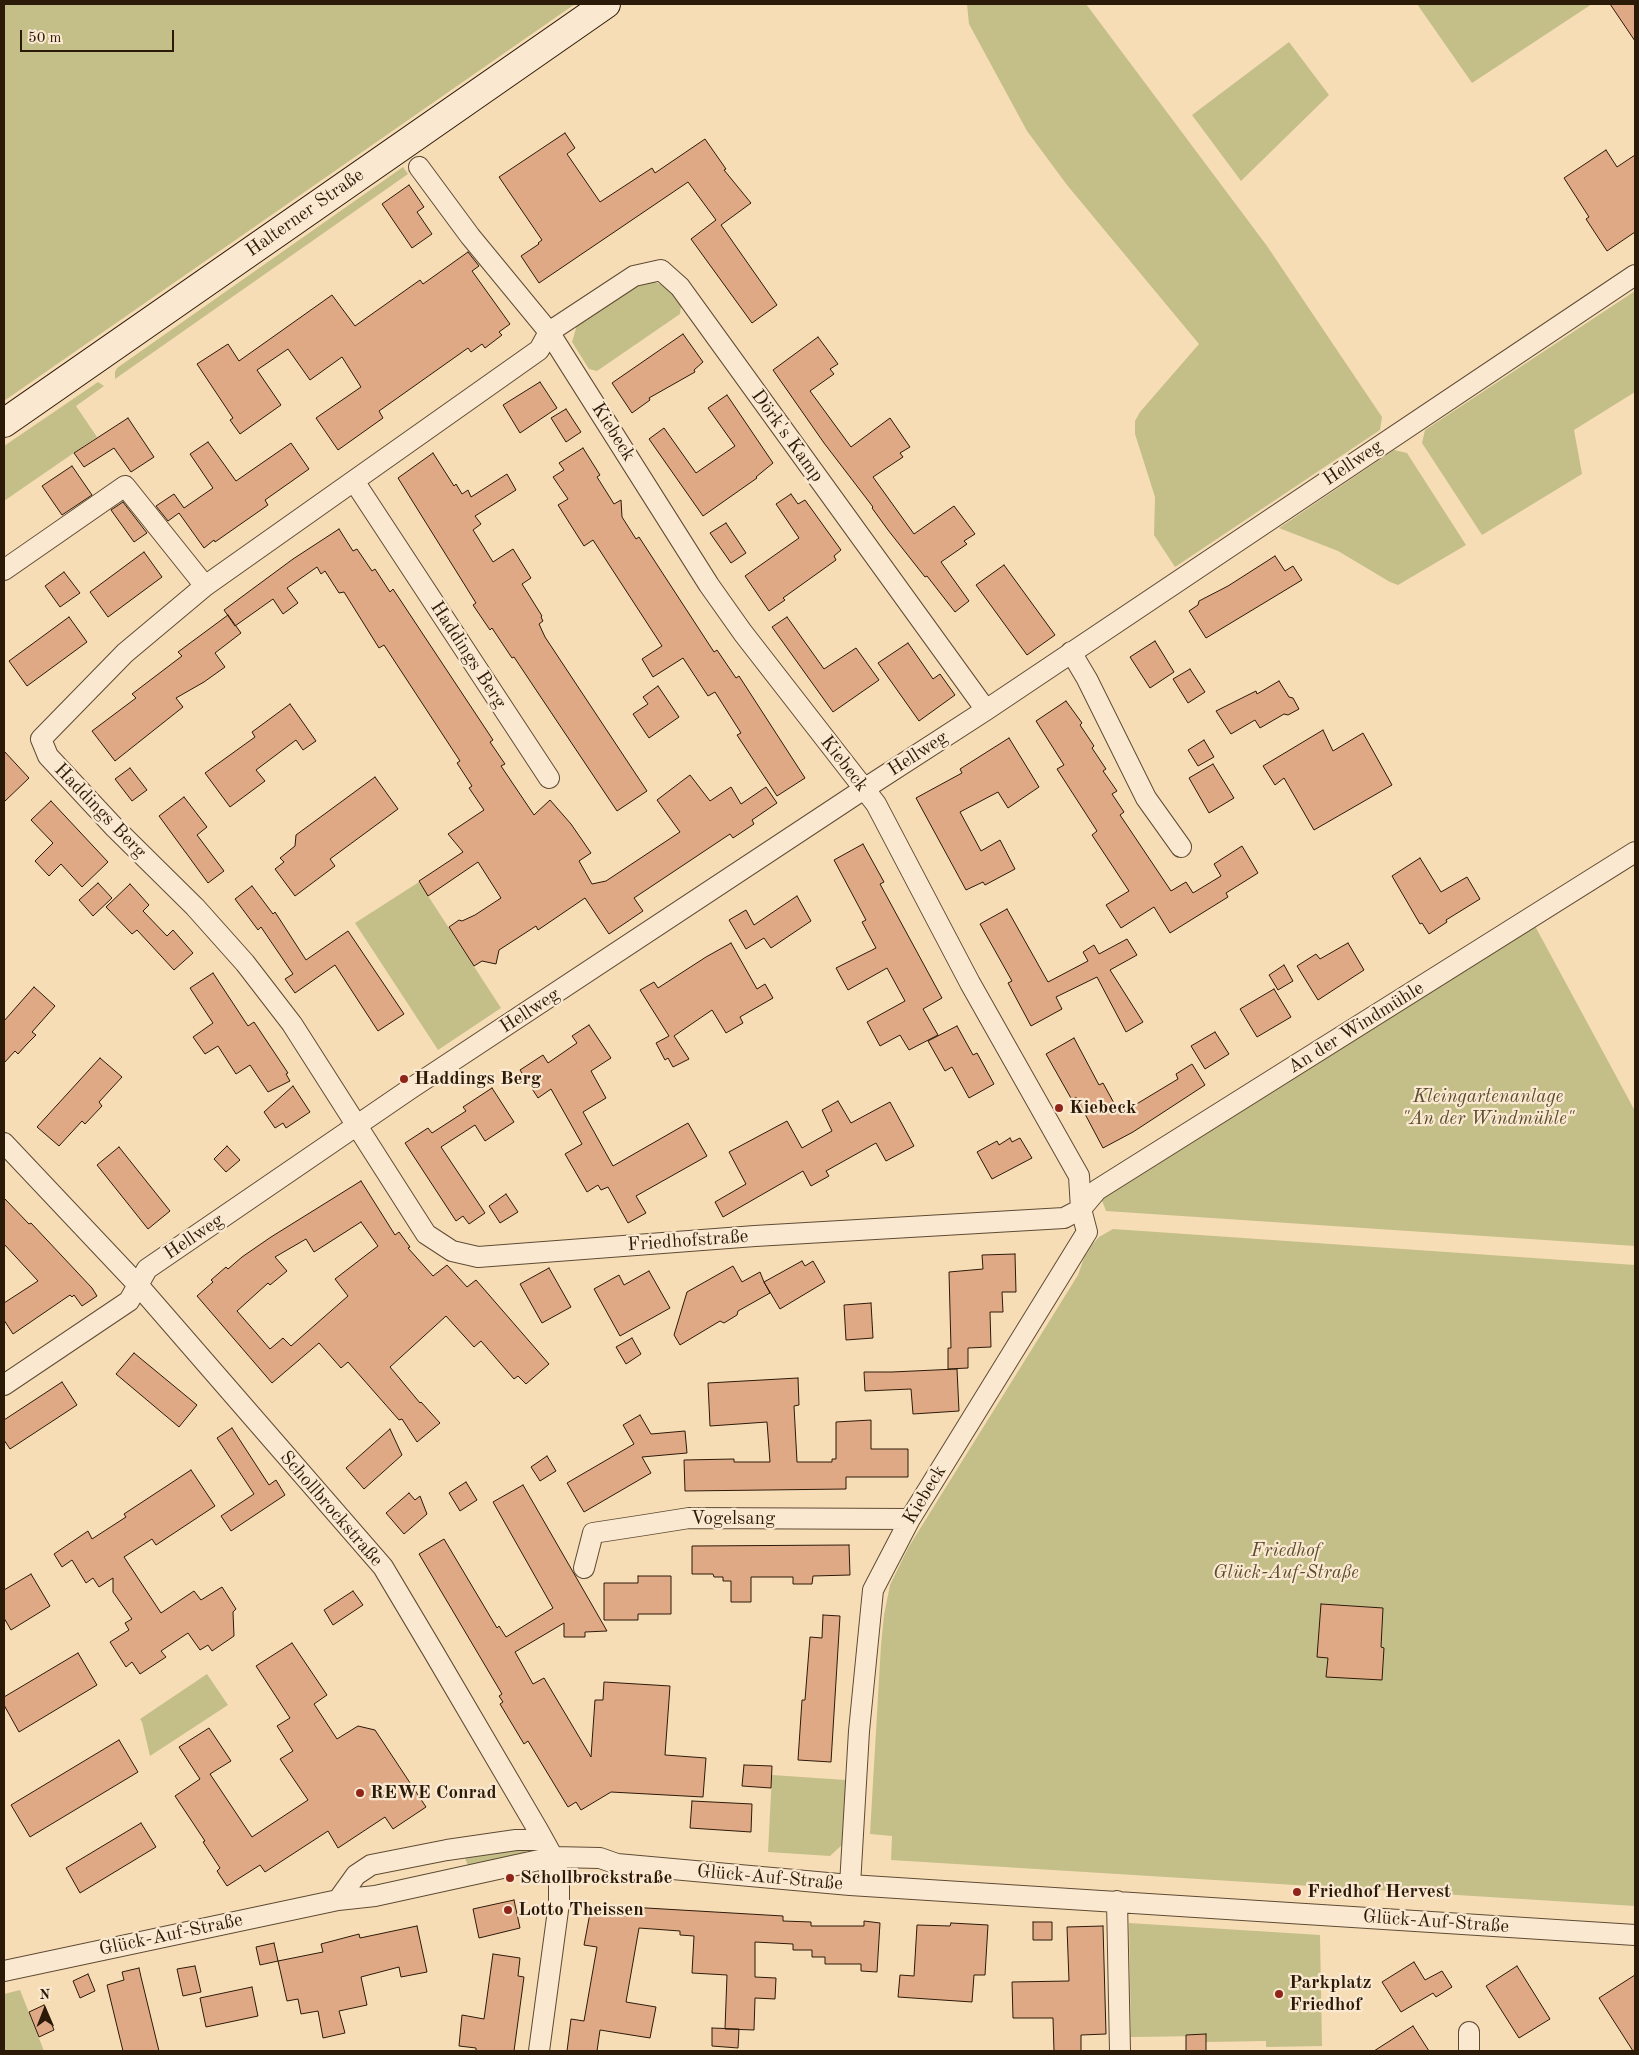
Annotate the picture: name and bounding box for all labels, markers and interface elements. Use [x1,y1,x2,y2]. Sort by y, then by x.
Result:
scale bar [22,20,176,52]
text: 50 m [28,31,62,46]
street label: Halterner Straße [241,164,369,262]
street label: Dörk's Kamp [746,385,828,487]
street label: Kiebeck [586,398,640,466]
street label: Hellweg [1319,435,1387,491]
street label: Haddings Berg [425,597,511,713]
street label: Hellweg [884,726,952,782]
street label: Kiebeck [815,731,873,797]
street label: Haddings Berg [49,759,151,863]
street label: An der Windmühle [1284,977,1428,1079]
street label: Hellweg [496,983,564,1039]
place label: Haddings Berg [414,1068,541,1090]
marker: Haddings Berg [398,1073,410,1085]
park label: Kleingartenanlage "An der Windmühle" [1402,1086,1574,1130]
place label: Kiebeck [1069,1097,1137,1119]
marker: Kiebeck [1053,1102,1065,1114]
street label: Hellweg [160,1209,228,1265]
street label: Friedhofstraße [627,1225,749,1257]
street label: Schollbrockstraße [275,1446,387,1572]
street label: Kiebeck [899,1461,951,1529]
street label: Vogelsang [691,1508,775,1530]
park label: Friedhof Glück-Auf-Straße [1213,1540,1359,1584]
place label: REWE Conrad [370,1782,497,1804]
marker: REWE Conrad [354,1787,366,1799]
street label: Glück-Auf-Straße [696,1860,844,1896]
place label: Schollbrockstraße [520,1867,672,1889]
marker: Schollbrockstraße [504,1872,516,1884]
place label: Friedhof Hervest [1307,1881,1451,1903]
marker: Friedhof Hervest [1291,1886,1303,1898]
place label: Lotto Theissen [518,1899,644,1921]
marker: Lotto Theissen [502,1904,514,1916]
street label: Glück-Auf-Straße [1362,1906,1510,1938]
street label: Glück-Auf-Straße [97,1909,245,1961]
place label: Parkplatz Friedhof [1289,1972,1372,2016]
north arrow [20,1985,70,2035]
text: N [39,1988,50,2002]
marker: Parkplatz Friedhof [1273,1988,1285,2000]

